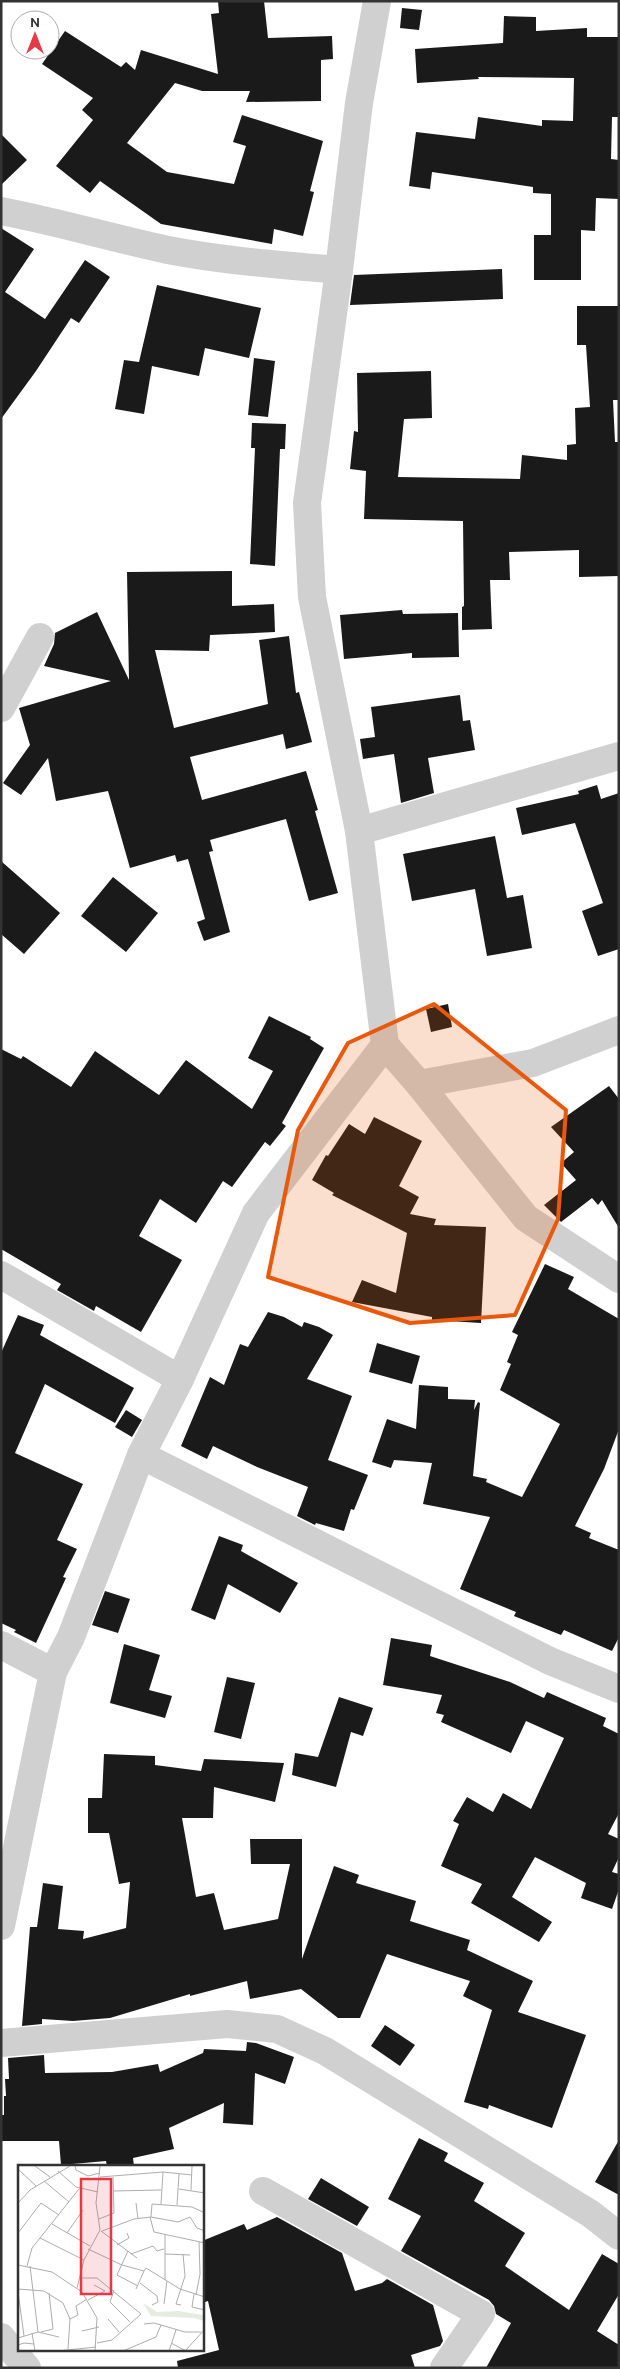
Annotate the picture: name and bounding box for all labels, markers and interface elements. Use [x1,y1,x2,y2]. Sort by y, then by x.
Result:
north arrow [10,10,60,60]
text: N [30,15,40,32]
inset map [18,2165,204,2352]

